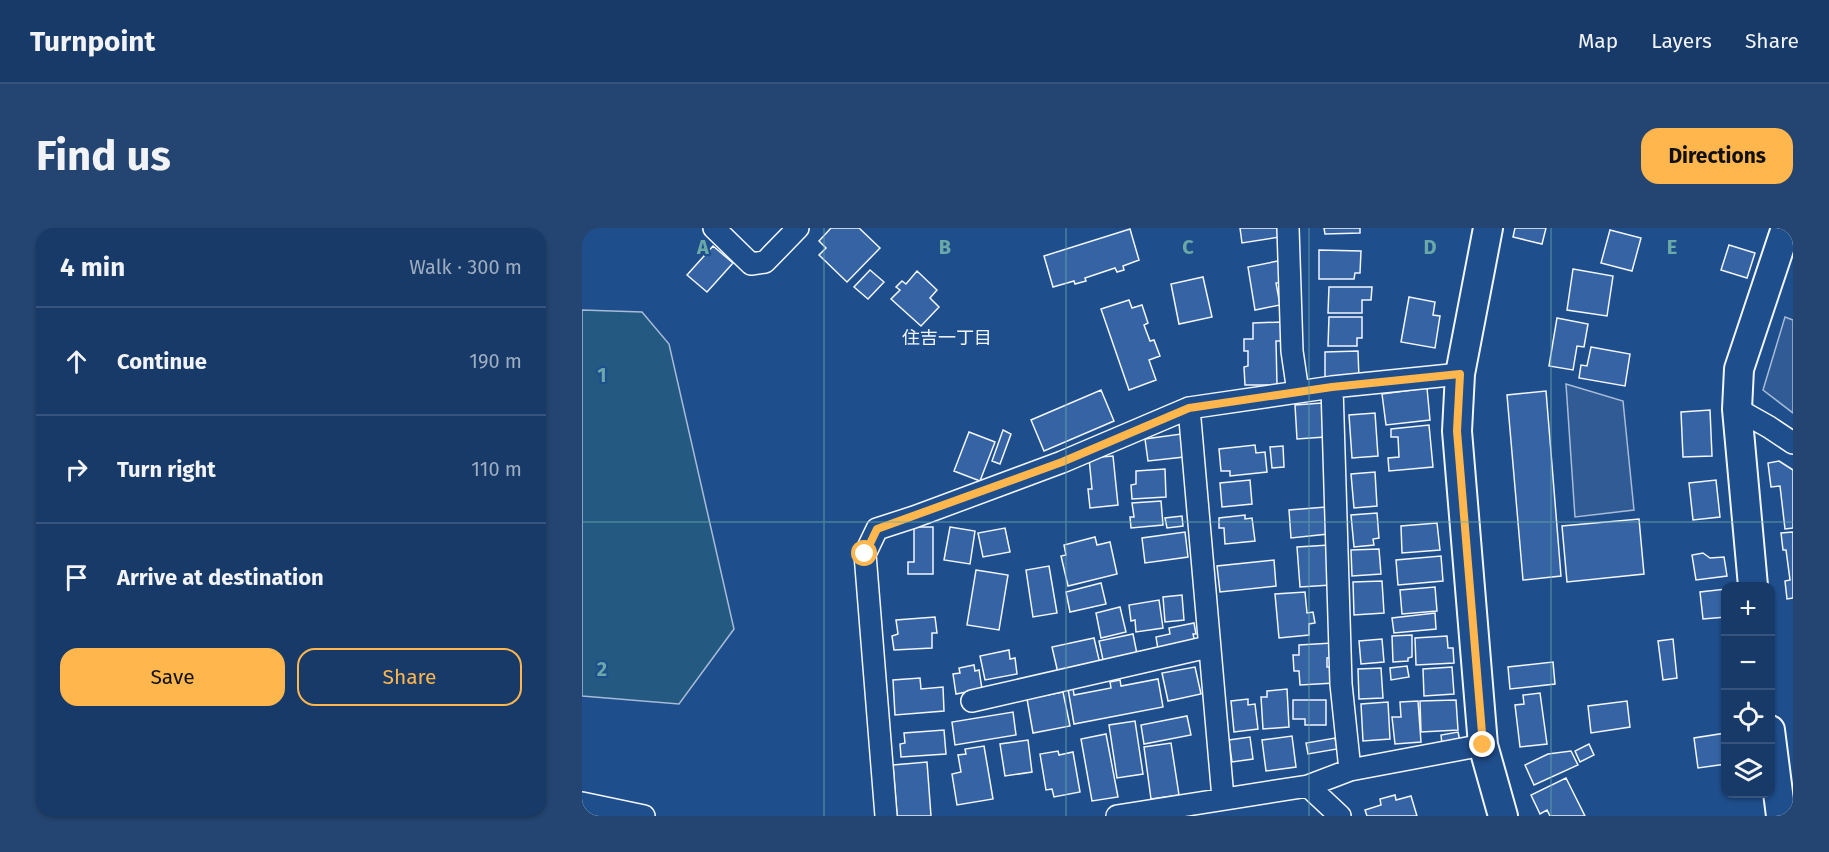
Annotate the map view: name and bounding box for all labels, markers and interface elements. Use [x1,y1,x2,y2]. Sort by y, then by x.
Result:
text: Turnpoint [30,25,155,58]
text: Map [1578,28,1618,54]
text: Layers [1651,28,1712,54]
text: Share [1745,28,1799,54]
button: Directions [1641,128,1793,184]
text: Find us [36,131,171,181]
text: A [696,235,710,259]
text: B [939,235,951,259]
text: C [1182,235,1194,259]
text: D [1423,235,1437,259]
text: E [1667,235,1677,259]
text: 4 min [60,252,125,283]
text: Walk · 300 m [409,255,522,279]
district label: 住吉一丁目 [902,327,992,349]
icon: ahead [60,345,93,378]
text: Continue [117,348,207,375]
text: 190 m [469,349,522,373]
text: 1 [597,363,607,387]
icon: right [60,453,93,486]
text: Turn right [117,456,216,483]
text: 110 m [471,457,522,481]
route start [851,540,877,566]
icon: arrive [60,561,93,594]
text: Arrive at destination [117,564,324,591]
map controls [1721,582,1775,798]
button: + [1721,582,1775,636]
button: − [1721,636,1775,690]
button: Save [60,648,285,706]
button: Share [297,648,522,706]
text: 2 [597,657,607,681]
button: locate [1721,690,1775,744]
route end [1469,731,1495,757]
button: layers [1721,744,1775,798]

